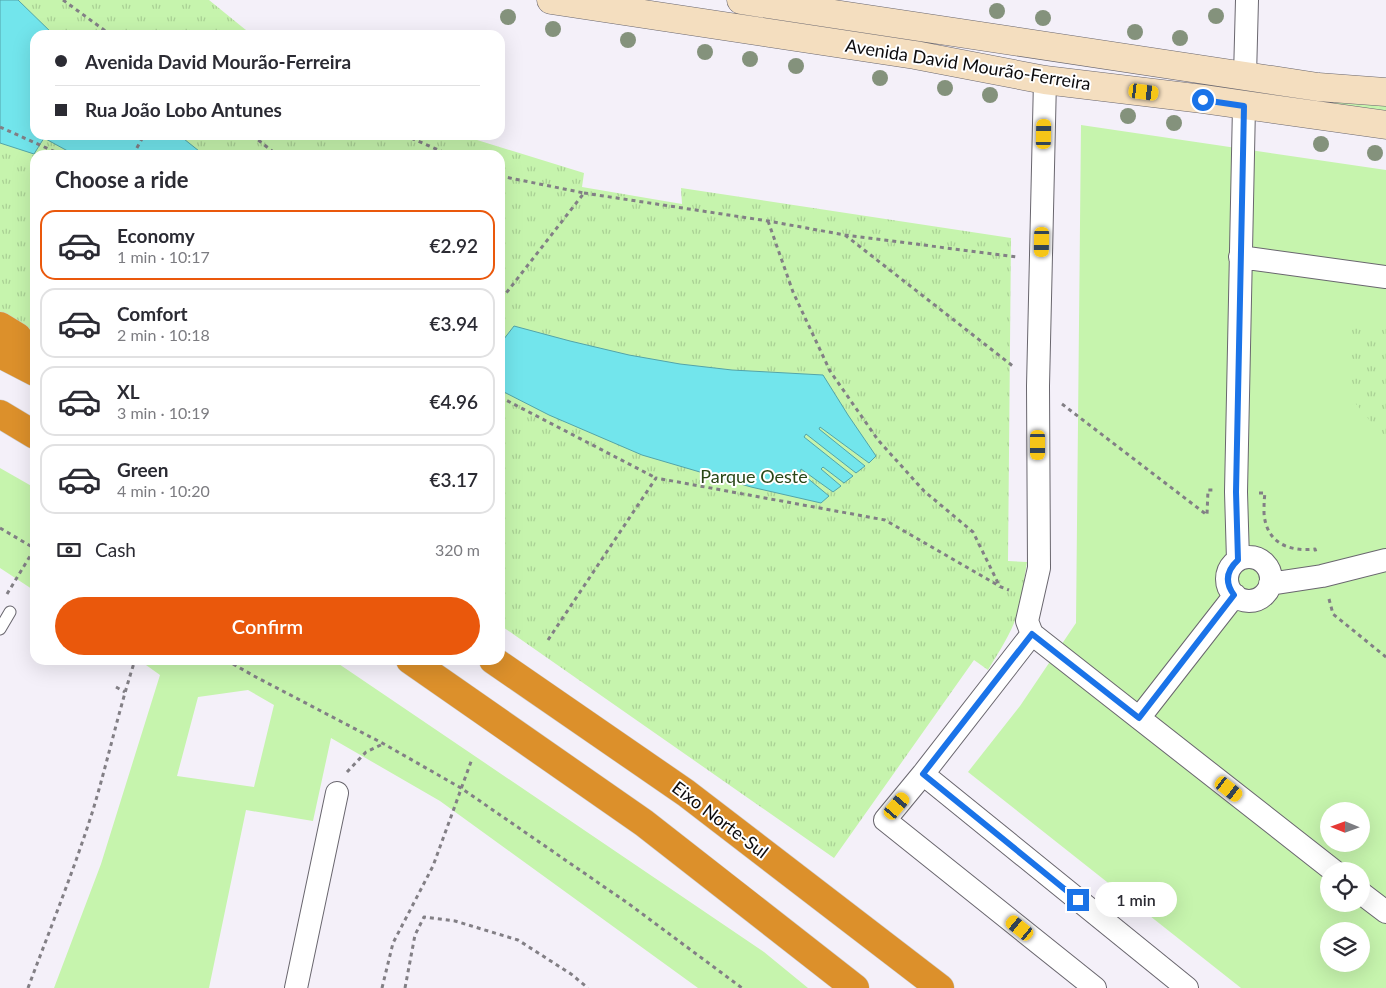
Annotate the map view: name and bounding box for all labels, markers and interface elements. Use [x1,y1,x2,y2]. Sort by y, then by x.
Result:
street label: Avenida David Mourão-Ferreira [844,34,1092,94]
text: Avenida David Mourão-Ferreira [85,50,351,73]
car [1128,83,1159,101]
route start [1192,89,1214,111]
text: Rua João Lobo Antunes [85,98,282,121]
car [1036,119,1051,149]
text: Choose a ride [55,166,189,193]
icon: car [57,223,102,268]
text: Economy [117,224,195,247]
car [1034,227,1049,257]
text: €2.92 [429,234,478,257]
text: 1 min · 10:17 [117,247,210,266]
icon: car [57,301,102,346]
text: Comfort [117,302,188,325]
text: €3.94 [429,312,478,335]
text: 2 min · 10:18 [117,325,210,344]
icon: car [57,379,102,424]
text: XL [117,380,140,403]
text: €4.96 [429,390,478,413]
text: 3 min · 10:19 [117,403,210,422]
car [1030,430,1045,460]
icon: car [57,457,102,502]
text: Green [117,458,168,481]
park label: Parque Oeste [700,465,808,487]
text: €3.17 [429,468,478,491]
text: 4 min · 10:20 [117,481,210,500]
icon: cash [55,536,83,564]
text: Cash [95,538,136,561]
text: 320 m [435,540,480,559]
button: Confirm [55,597,480,655]
car [1212,774,1245,804]
street label: Eixo Norte-Sul [668,776,773,863]
car [881,790,912,822]
north arrow [1320,802,1370,852]
map controls [1320,802,1370,972]
button: locate [1320,862,1370,912]
callout: 1 min [1096,882,1178,918]
route end [1067,889,1089,911]
text: 1 min [1116,890,1156,909]
car [1003,913,1036,943]
button: layers [1320,922,1370,972]

